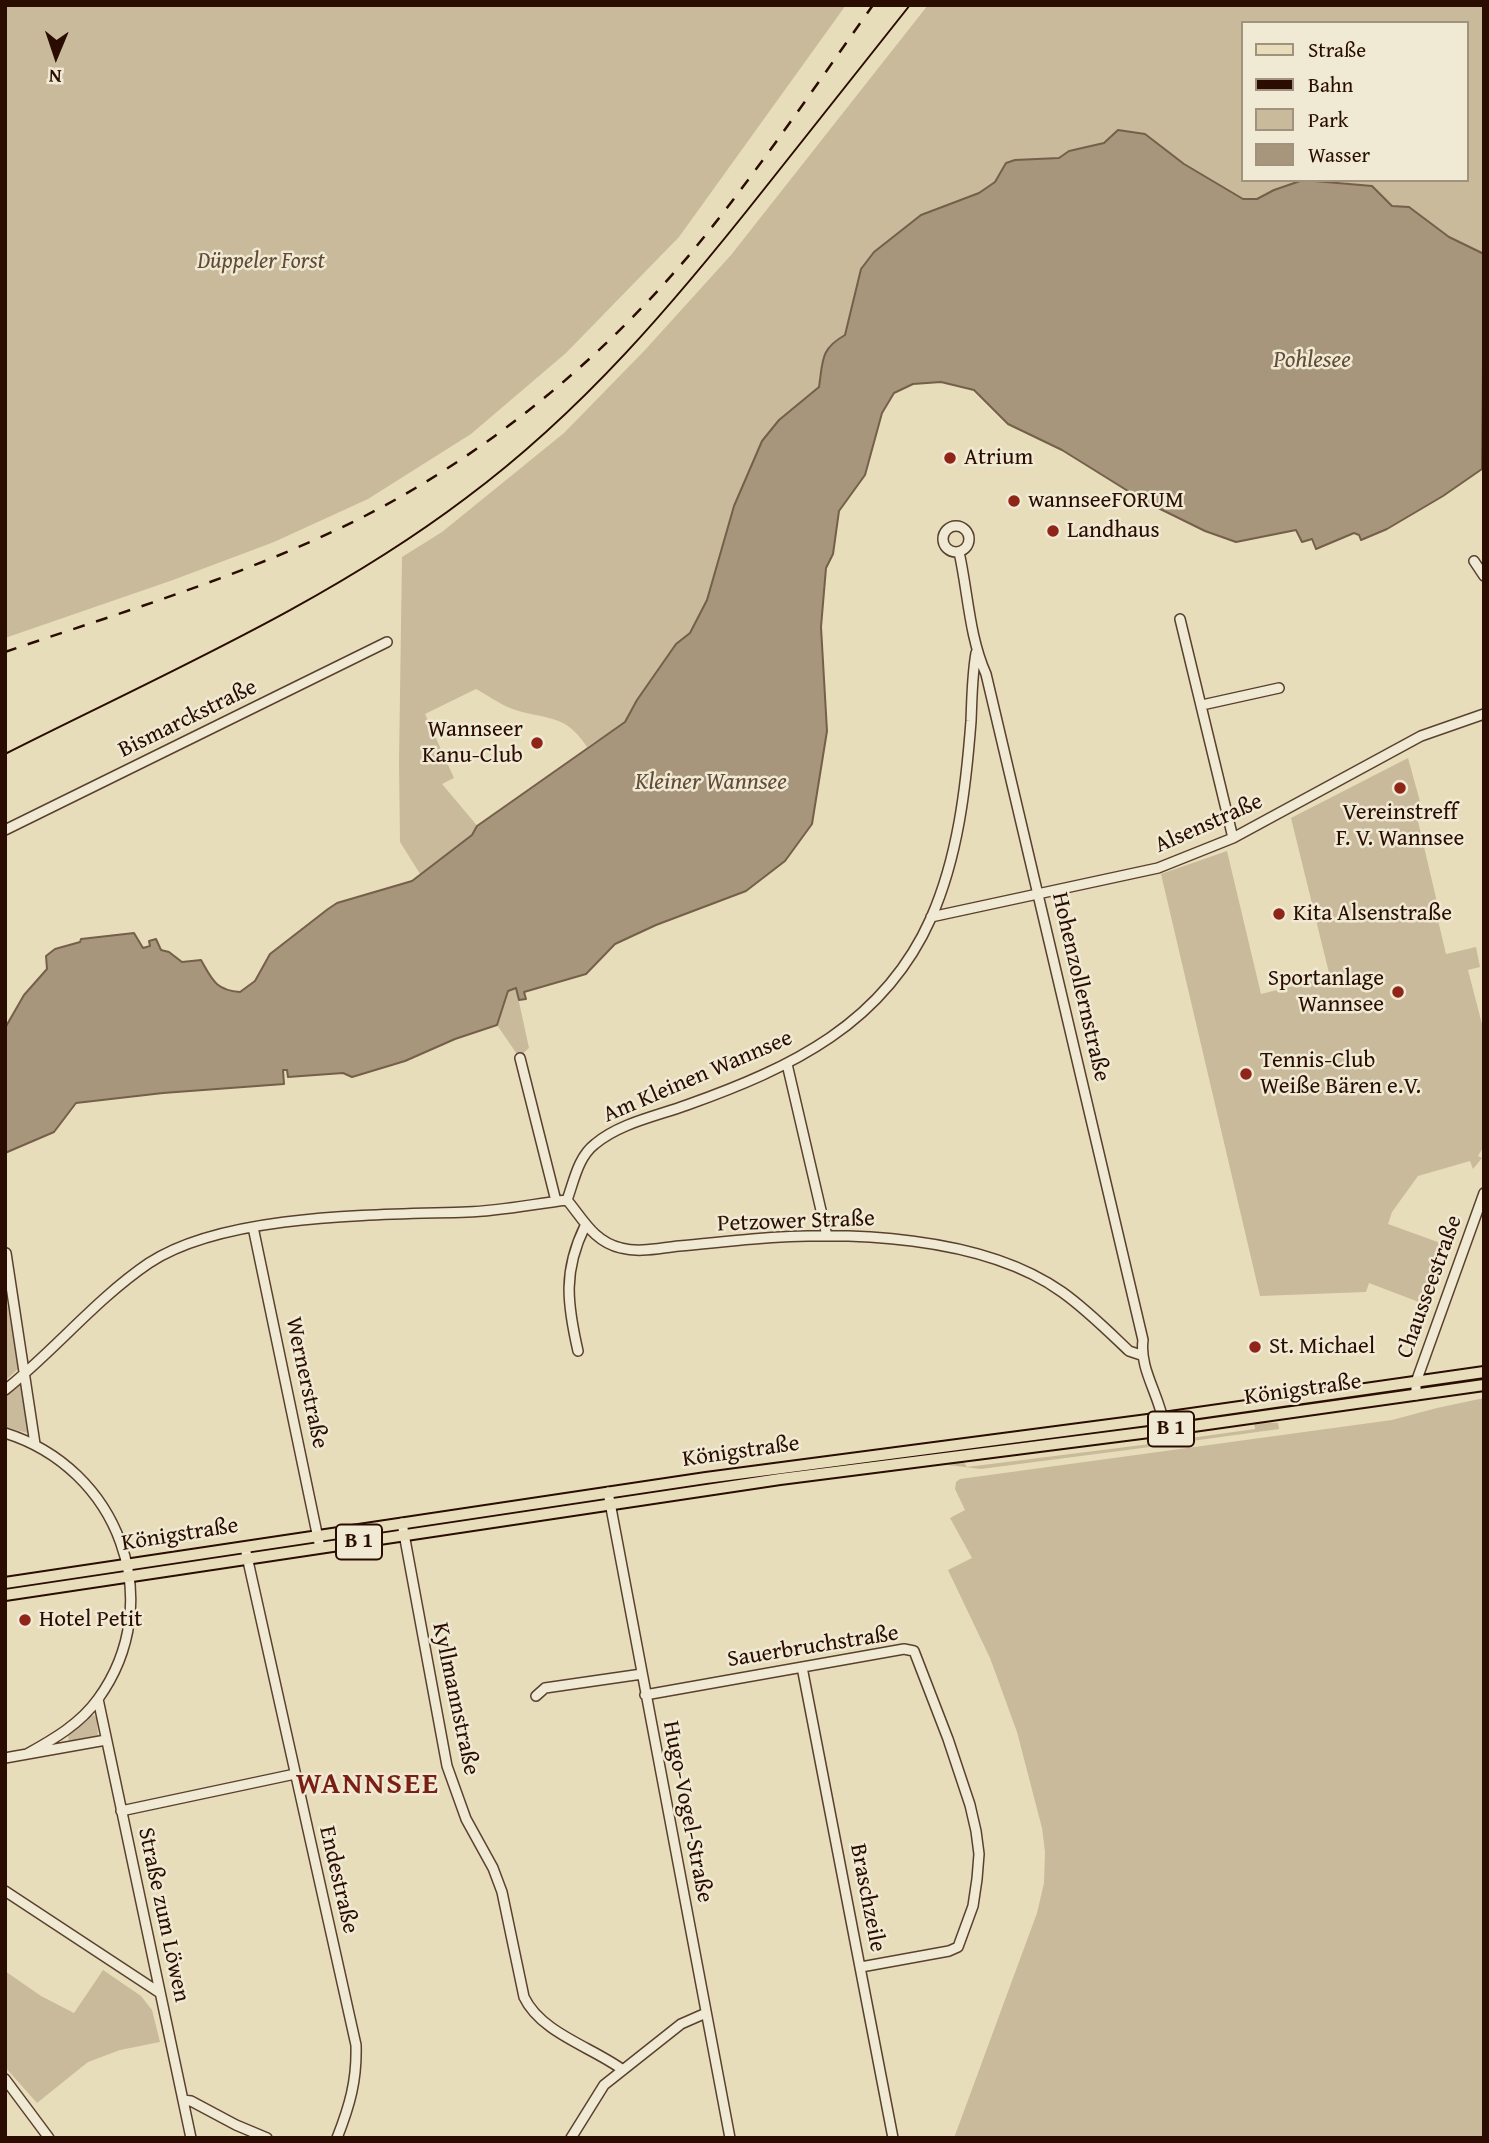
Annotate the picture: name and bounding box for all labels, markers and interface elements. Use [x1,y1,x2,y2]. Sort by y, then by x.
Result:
north arrow [21,21,91,91]
legend [1240,21,1468,182]
text: Straße [1308,34,1366,65]
text: N [48,63,62,91]
text: Bahn [1308,69,1353,100]
text: Park [1308,104,1349,135]
text: Wasser [1308,139,1370,170]
park label: Düppeler Forst [197,248,325,276]
water label: Pohlesee [1273,347,1351,375]
place label: Atrium [964,444,1033,472]
marker: Atrium [942,450,958,466]
place label: wannseeFORUM [1028,487,1184,515]
marker: wannseeFORUM [1006,493,1022,509]
place label: Landhaus [1067,517,1160,545]
marker: Landhaus [1045,523,1061,539]
street label: Bismarckstraße [114,674,262,764]
place label: Wannseer Kanu-Club [422,716,523,770]
marker: Wannseer Kanu-Club [529,735,545,751]
water label: Kleiner Wannsee [635,769,787,797]
marker: Vereinstreff F. V. Wannsee [1392,780,1408,796]
street label: Alsenstraße [1151,788,1267,860]
place label: Vereinstreff F. V. Wannsee [1336,799,1464,853]
street label: Hohenzollernstraße [1045,890,1115,1084]
place label: Kita Alsenstraße [1293,900,1452,928]
marker: Kita Alsenstraße [1271,906,1287,922]
place label: Sportanlage Wannsee [1268,965,1384,1019]
marker: Sportanlage Wannsee [1390,984,1406,1000]
street label: Am Kleinen Wannsee [599,1025,797,1129]
place label: Tennis-Club Weiße Bären e.V. [1260,1047,1421,1101]
marker: Tennis-Club Weiße Bären e.V. [1238,1066,1254,1082]
street label: Petzower Straße [717,1205,875,1239]
street label: Chausseestraße [1391,1212,1469,1362]
street label: Wernerstraße [279,1315,333,1451]
place label: St. Michael [1269,1333,1375,1361]
marker: St. Michael [1247,1339,1263,1355]
street label: Königstraße [1243,1368,1363,1412]
road number: B 1 [1148,1412,1194,1446]
street label: Königstraße [681,1430,801,1474]
street label: Königstraße [120,1512,240,1558]
road number: B 1 [336,1524,382,1560]
place label: Hotel Petit [39,1606,142,1634]
marker: Hotel Petit [17,1612,33,1628]
street label: Kyllmannstraße [425,1620,485,1778]
street label: Sauerbruchstraße [725,1620,901,1674]
street label: Hugo-Vogel-Straße [656,1719,718,1905]
district label: WANNSEE [297,1767,439,1803]
street label: Endestraße [312,1824,364,1936]
street label: Straße zum Löwen [131,1825,195,2005]
street label: Braschzeile [843,1842,891,1954]

